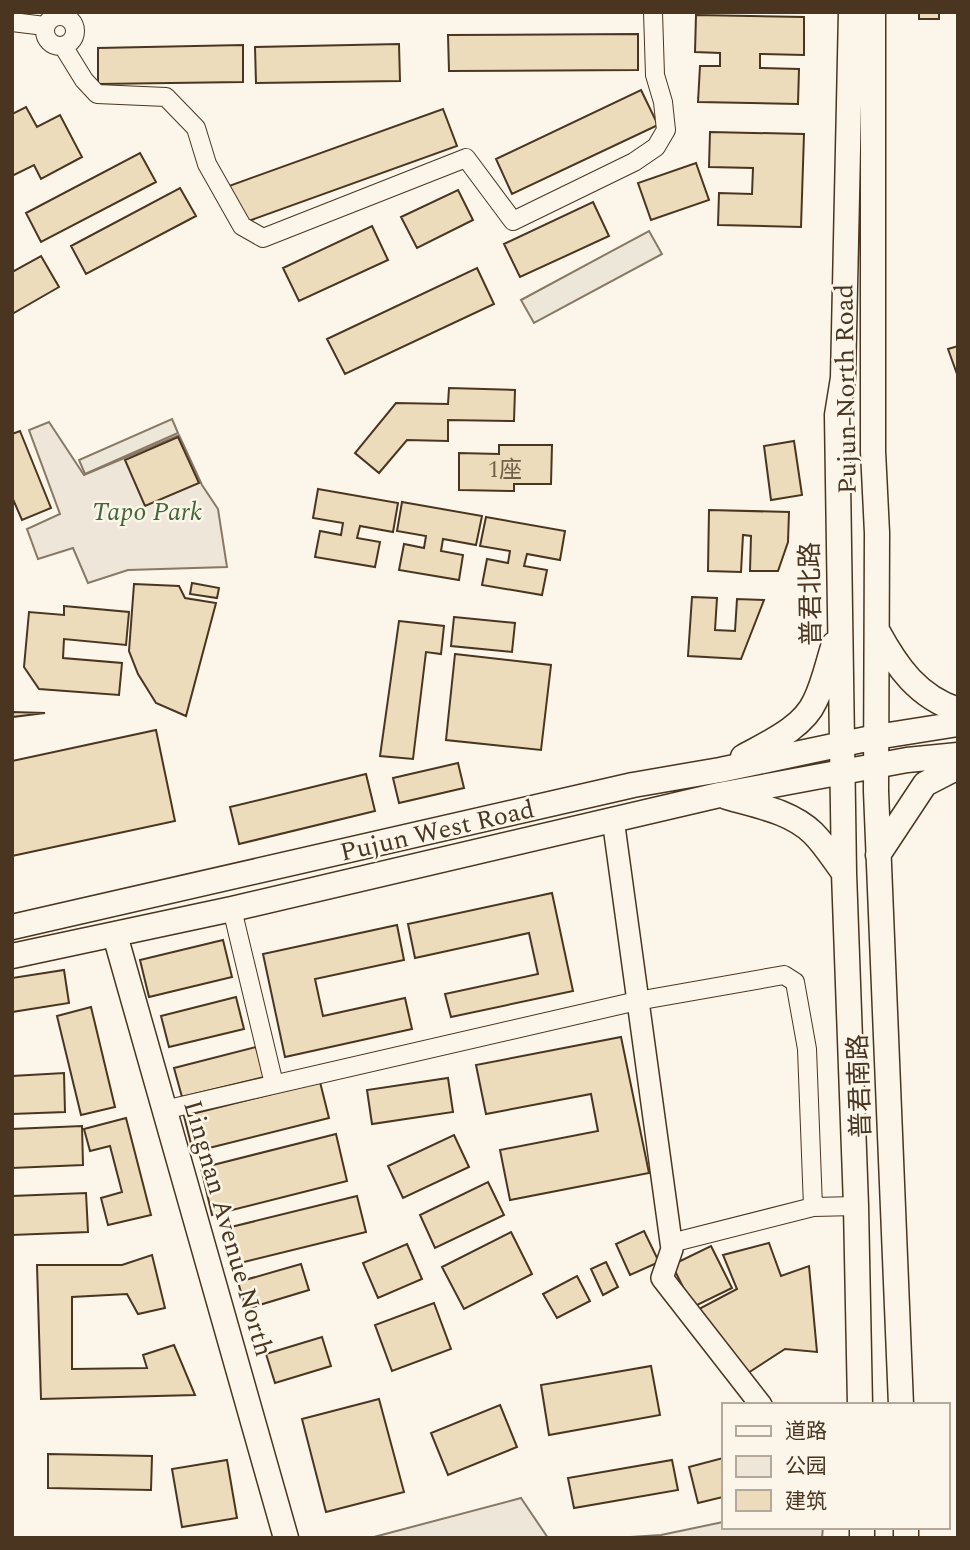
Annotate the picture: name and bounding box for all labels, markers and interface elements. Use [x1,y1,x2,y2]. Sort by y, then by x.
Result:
street label: Pujun North Road [824,284,868,494]
house number: 1座 [488,453,522,488]
park label: Tapo Park [92,492,202,532]
street label: 普君北路 [790,542,832,646]
street label: Pujun West Road [336,789,538,873]
street label: 普君南路 [838,1033,882,1139]
street label: Lingnan Avenue North [172,1096,284,1361]
legend [722,1403,949,1529]
text: 道路 [785,1416,827,1448]
text: 公园 [785,1451,827,1483]
text: 建筑 [785,1486,827,1518]

